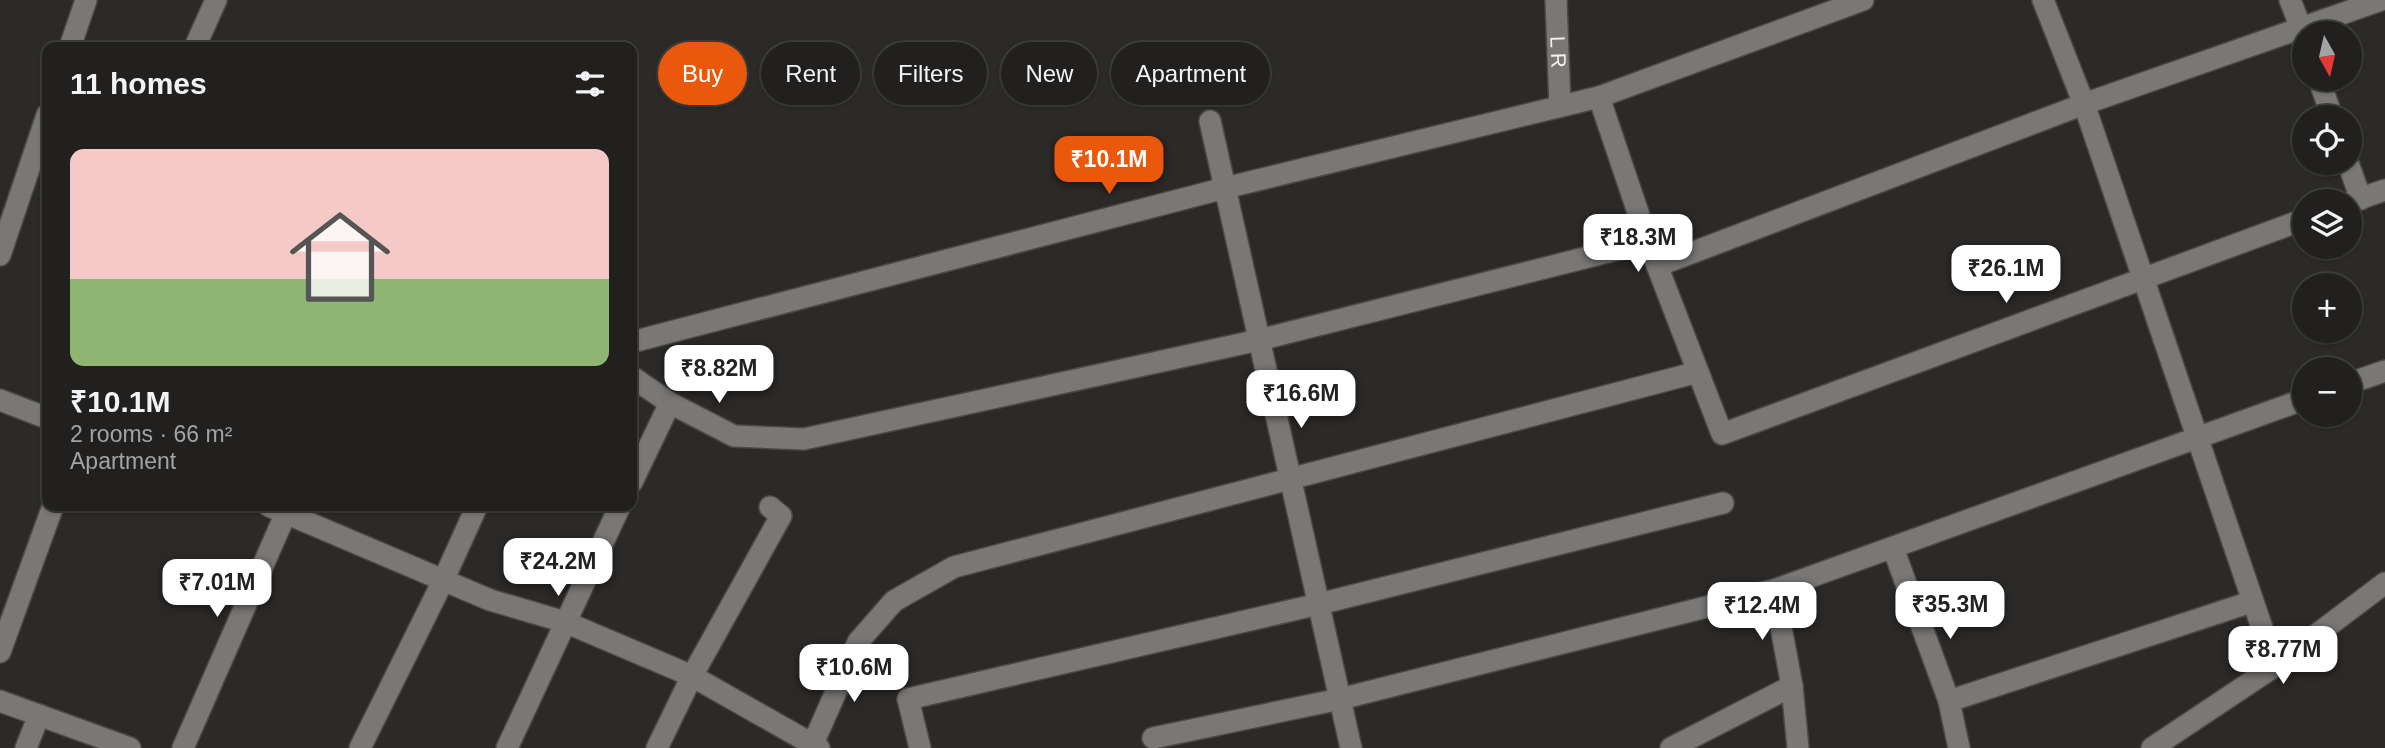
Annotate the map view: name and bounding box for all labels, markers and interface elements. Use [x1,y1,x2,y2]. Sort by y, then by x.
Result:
north arrow [2292,21,2362,91]
map controls [2292,21,2362,427]
street label: L R [1546,36,1571,68]
chip: Buy [658,42,747,105]
chip: Rent [761,42,860,105]
chip: Filters [874,42,987,105]
chip: New [1001,42,1097,105]
chip: Apartment [1111,42,1270,105]
icon: filters [571,65,609,103]
text: 11 homes [70,67,207,100]
button: locate [2292,105,2362,175]
pin: ₹10.1M [1052,136,1166,196]
text: ₹10.1M [1070,146,1148,172]
button: layers [2292,189,2362,259]
icon: home [277,194,403,320]
pin: ₹18.3M [1581,215,1695,274]
text: ₹18.3M [1599,224,1677,250]
pin: ₹26.1M [1949,246,2063,305]
text: ₹26.1M [1967,255,2045,281]
button: + [2292,273,2362,343]
pin: ₹8.82M [662,346,776,405]
text: ₹8.82M [680,355,758,381]
button: − [2292,357,2362,427]
pin: ₹16.6M [1244,370,1358,430]
text: ₹16.6M [1262,380,1340,406]
text: ₹10.1M [70,385,171,418]
text: 2 rooms · 66 m² [70,421,232,447]
text: Apartment [70,448,176,474]
pin: ₹24.2M [501,538,615,598]
text: ₹24.2M [519,548,597,574]
pin: ₹7.01M [160,560,274,619]
text: ₹7.01M [178,569,256,595]
pin: ₹12.4M [1705,582,1819,642]
pin: ₹35.3M [1893,582,2007,641]
text: ₹35.3M [1911,591,1989,617]
text: ₹12.4M [1723,592,1801,618]
pin: ₹8.77M [2226,626,2340,686]
text: ₹8.77M [2244,636,2322,662]
pin: ₹10.6M [797,644,911,704]
text: ₹10.6M [815,654,893,680]

